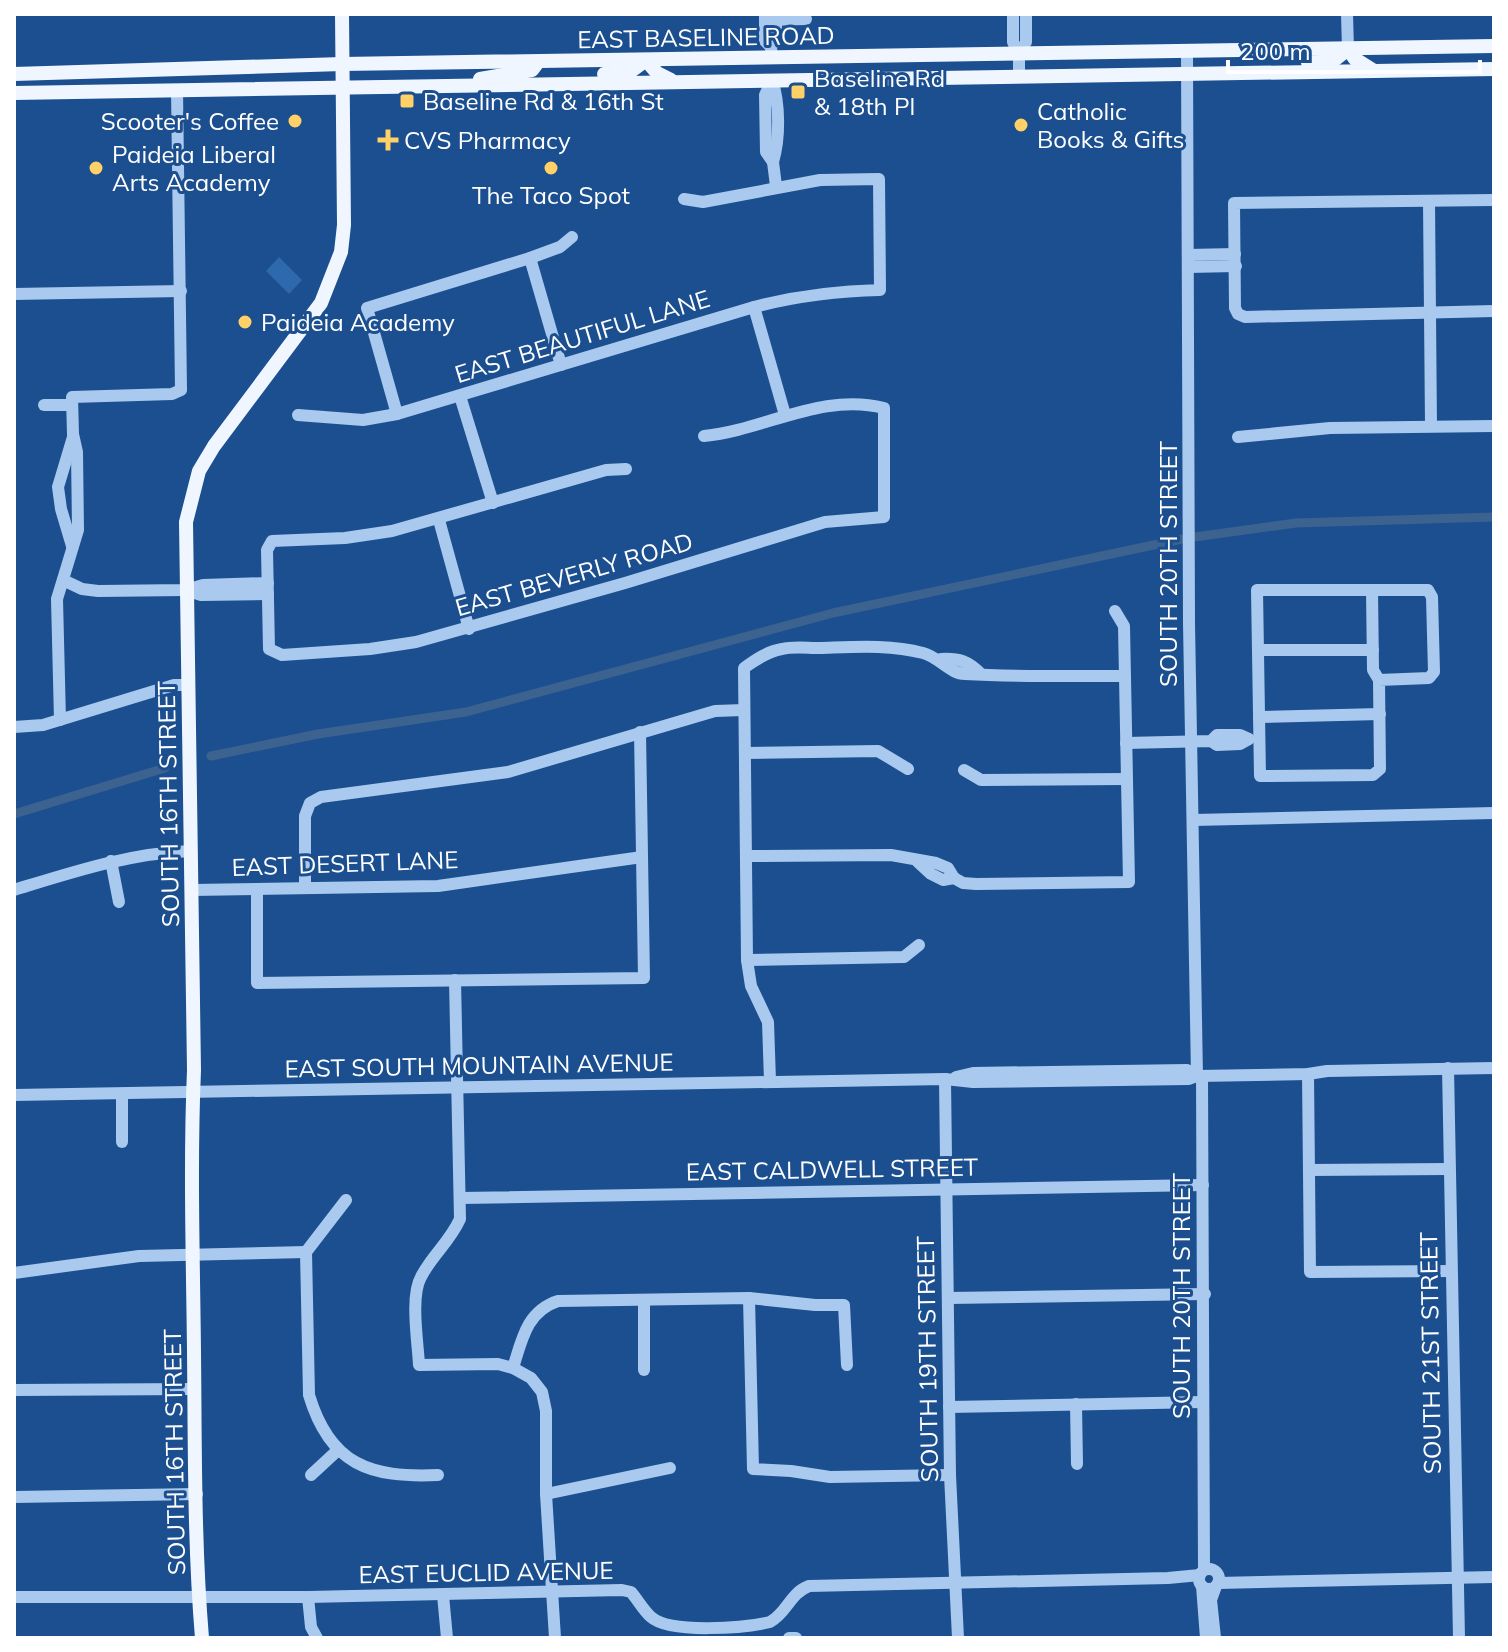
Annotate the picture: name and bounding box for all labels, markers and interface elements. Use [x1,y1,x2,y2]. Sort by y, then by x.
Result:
street label: EAST BASELINE ROAD [577,20,835,54]
scale bar [1228,24,1480,74]
text: 200 m [1240,36,1311,66]
place label: Baseline Rd & 18th Pl [814,63,945,121]
marker: Baseline Rd & 18th Pl [789,83,807,101]
place label: Baseline Rd & 16th St [423,86,664,116]
marker: Baseline Rd & 16th St [398,92,416,110]
place label: Catholic Books & Gifts [1037,96,1185,154]
place label: Scooter's Coffee [101,106,279,136]
marker: Scooter's Coffee [286,112,304,130]
marker: Catholic Books & Gifts [1012,116,1030,134]
place label: CVS Pharmacy [404,125,571,155]
marker: CVS Pharmacy [379,131,397,149]
place label: Paideia Liberal Arts Academy [112,139,276,197]
marker: Paideia Liberal Arts Academy [87,159,105,177]
marker: The Taco Spot [542,159,560,177]
place label: The Taco Spot [472,180,630,210]
street label: EAST BEAUTIFUL LANE [451,283,713,389]
place label: Paideia Academy [261,307,455,337]
marker: Paideia Academy [236,313,254,331]
street label: SOUTH 20TH STREET [1153,440,1183,687]
street label: EAST BEVERLY ROAD [452,526,696,622]
street label: SOUTH 16TH STREET [151,680,185,927]
street label: EAST DESERT LANE [231,844,459,882]
street label: EAST SOUTH MOUNTAIN AVENUE [284,1047,674,1083]
street label: EAST CALDWELL STREET [686,1151,979,1187]
street label: SOUTH 20TH STREET [1166,1172,1196,1419]
street label: SOUTH 21ST STREET [1413,1231,1447,1474]
street label: SOUTH 19TH STREET [910,1235,944,1482]
street label: SOUTH 16TH STREET [157,1328,191,1575]
street label: EAST EUCLID AVENUE [358,1555,614,1589]

